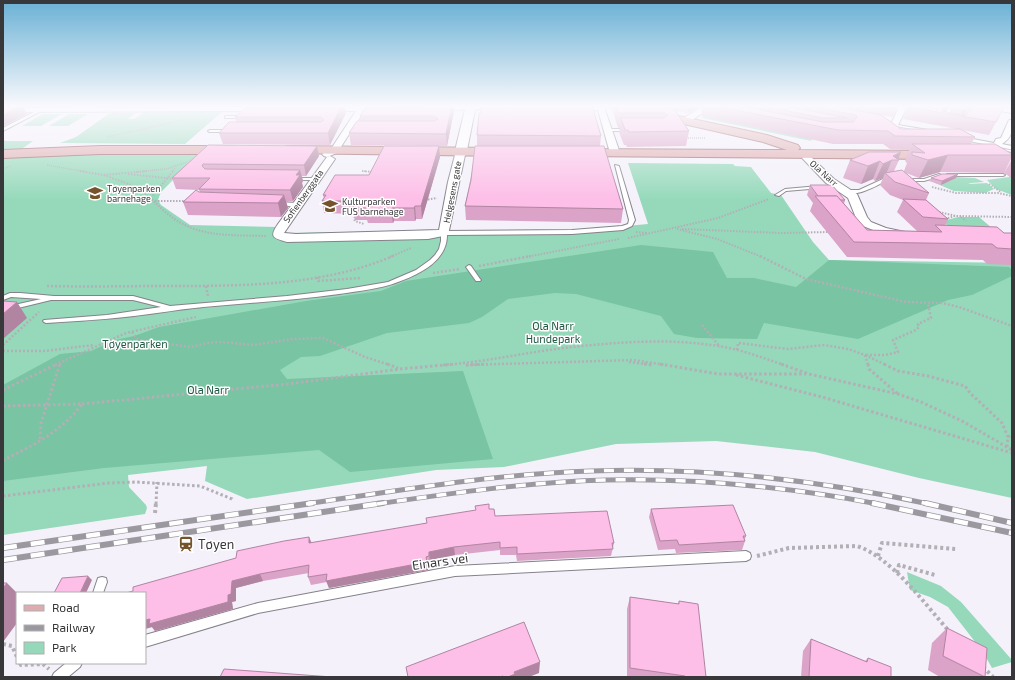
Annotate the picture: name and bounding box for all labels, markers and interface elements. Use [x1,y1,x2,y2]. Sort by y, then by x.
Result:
street label: Ola Narr [808,157,841,189]
street label: Helgesens gate [441,160,463,224]
street label: Sofienberggata [281,167,325,225]
place label: Tøyenparken barnehage [107,183,160,204]
school or university icon: Tøyenparken barnehage [86,184,104,202]
place label: Kulturparken FUS barnehage [342,196,404,217]
school or university icon: Kulturparken FUS barnehage [321,197,339,215]
park label: Ola Narr Hundepark [526,319,581,345]
park label: Tøyenparken [102,337,168,350]
park label: Ola Narr [187,383,229,396]
station icon: Tøyen [177,535,195,553]
place label: Tøyen [198,536,234,552]
street label: Einars vei [411,549,469,573]
legend [16,592,146,664]
text: Road [52,600,80,614]
text: Railway [52,620,96,634]
text: Park [52,640,77,654]

